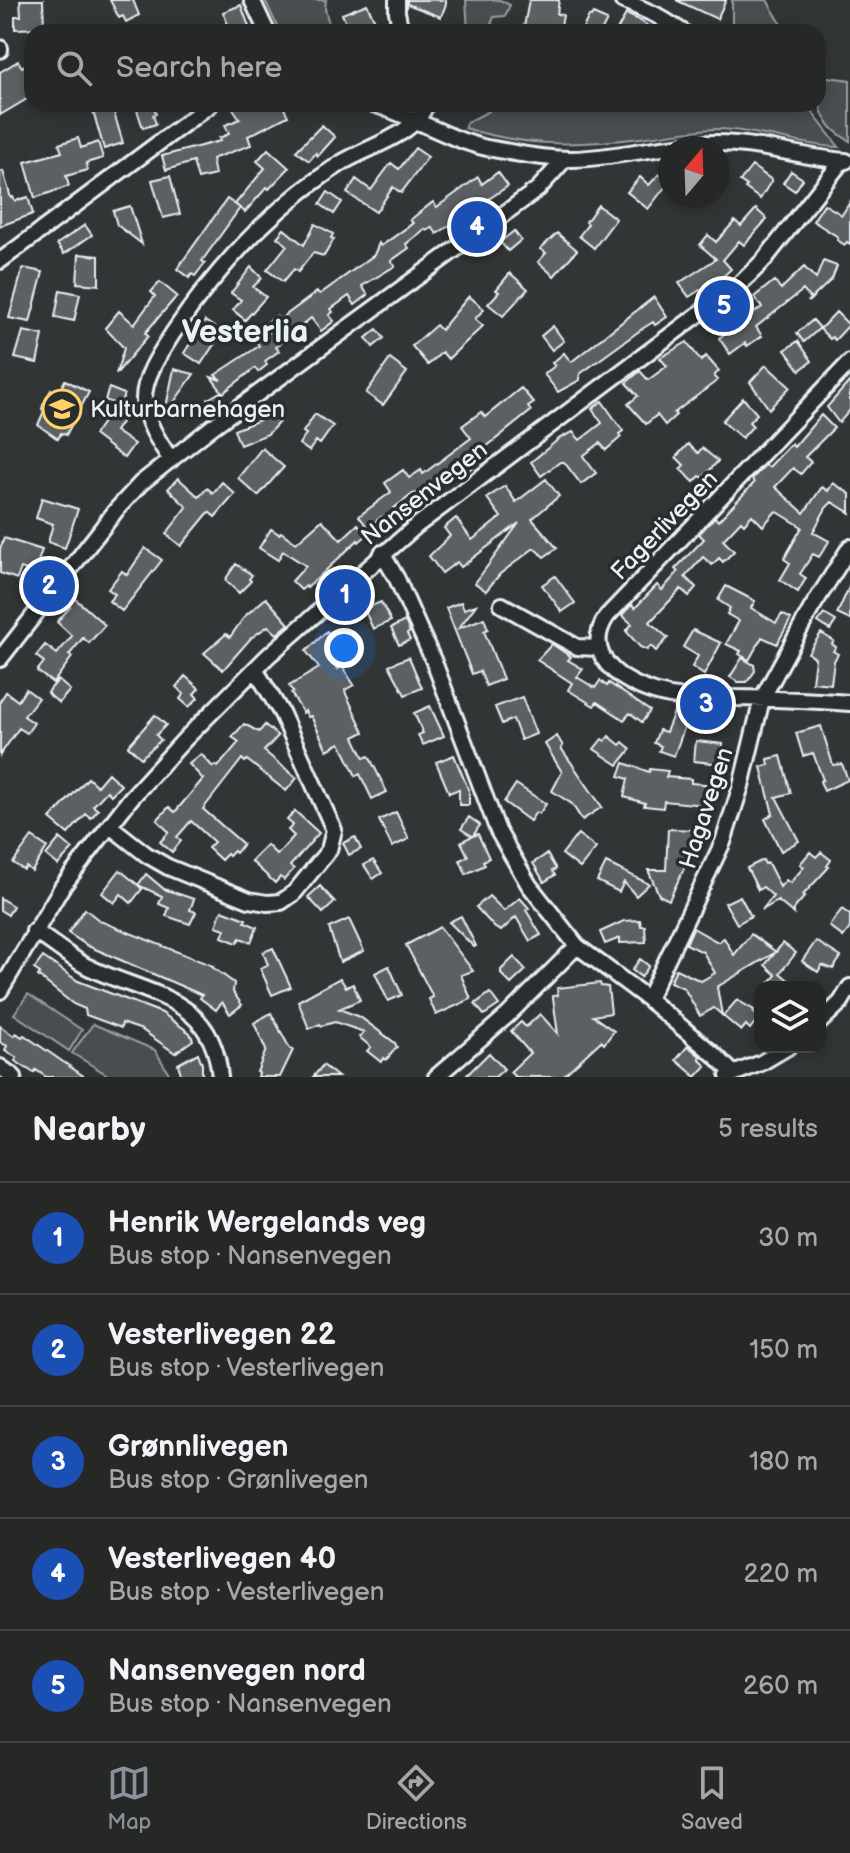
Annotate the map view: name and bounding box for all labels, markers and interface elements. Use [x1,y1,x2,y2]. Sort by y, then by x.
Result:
search box [24,24,826,112]
icon: search [52,46,96,90]
text: Search here [116,50,282,86]
north arrow [658,136,730,208]
pin: 4 [451,197,503,257]
pin: 5 [698,276,750,336]
district label: Vesterlia [182,313,308,352]
school or university icon: Kulturbarnehagen [41,388,83,430]
place label: Kulturbarnehagen [90,395,285,424]
street label: Nansenvegen [356,435,493,552]
street label: Fagerlivegen [605,464,724,586]
pin: 2 [23,556,75,616]
pin: 1 [319,565,371,625]
your location [324,628,364,668]
pin: 3 [680,674,732,734]
street label: Hagavegen [673,744,740,872]
map controls [754,981,826,1053]
button: layers [754,981,826,1053]
text: Nearby [32,1109,146,1150]
text: 5 results [718,1114,818,1145]
text: Henrik Wergelands veg [108,1205,426,1241]
text: 1 [53,1223,63,1254]
text: 30 m [758,1223,818,1254]
text: Bus stop · Nansenvegen [108,1241,392,1272]
text: Vesterlivegen 22 [108,1317,336,1353]
text: 2 [50,1335,66,1366]
text: 150 m [749,1335,818,1366]
text: Bus stop · Vesterlivegen [108,1353,384,1384]
text: Grønnlivegen [108,1429,289,1465]
text: 3 [50,1447,66,1478]
text: 180 m [749,1447,818,1478]
text: Bus stop · Grønlivegen [108,1465,368,1496]
text: Vesterlivegen 40 [108,1541,336,1577]
text: 4 [50,1559,66,1590]
text: 220 m [744,1559,818,1590]
text: Bus stop · Vesterlivegen [108,1577,384,1608]
text: Nansenvegen nord [108,1653,366,1689]
text: 5 [50,1671,66,1702]
text: 260 m [743,1671,818,1702]
text: Bus stop · Nansenvegen [108,1689,392,1720]
tab: Map [107,1761,151,1836]
tab: Directions [366,1761,467,1836]
tab: Saved [681,1761,743,1836]

